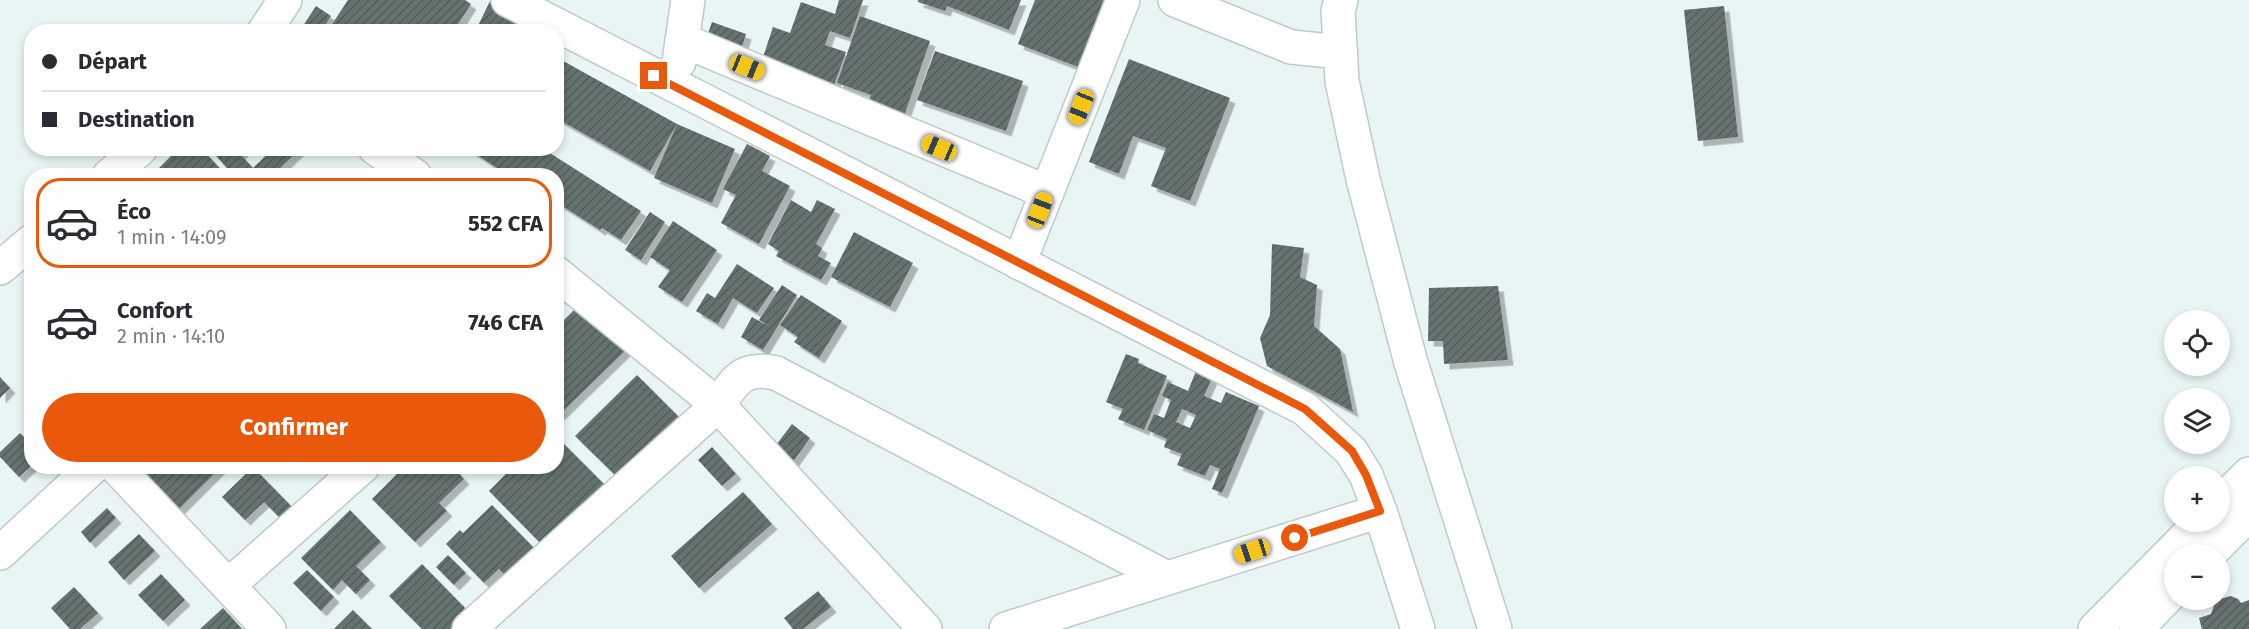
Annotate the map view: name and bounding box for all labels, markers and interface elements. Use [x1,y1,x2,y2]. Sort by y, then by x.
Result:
text: Départ [78,48,147,75]
car [727,52,767,82]
route end [640,62,667,89]
car [1066,87,1096,127]
text: Destination [78,106,195,133]
car [919,133,959,163]
car [1025,190,1055,230]
icon: car [45,196,99,250]
text: Éco [117,198,151,225]
text: 552 CFA [468,210,543,237]
text: 1 min · 14:09 [117,225,226,249]
icon: car [45,295,99,349]
text: Confort [117,297,193,324]
text: 746 CFA [468,309,543,336]
map controls [2164,310,2230,610]
button: locate [2164,310,2230,376]
text: 2 min · 14:10 [117,324,225,348]
button: layers [2164,388,2230,454]
button: Confirmer [42,393,546,462]
button: + [2164,466,2230,532]
route start [1281,524,1308,551]
car [1232,537,1272,565]
button: − [2164,544,2230,610]

